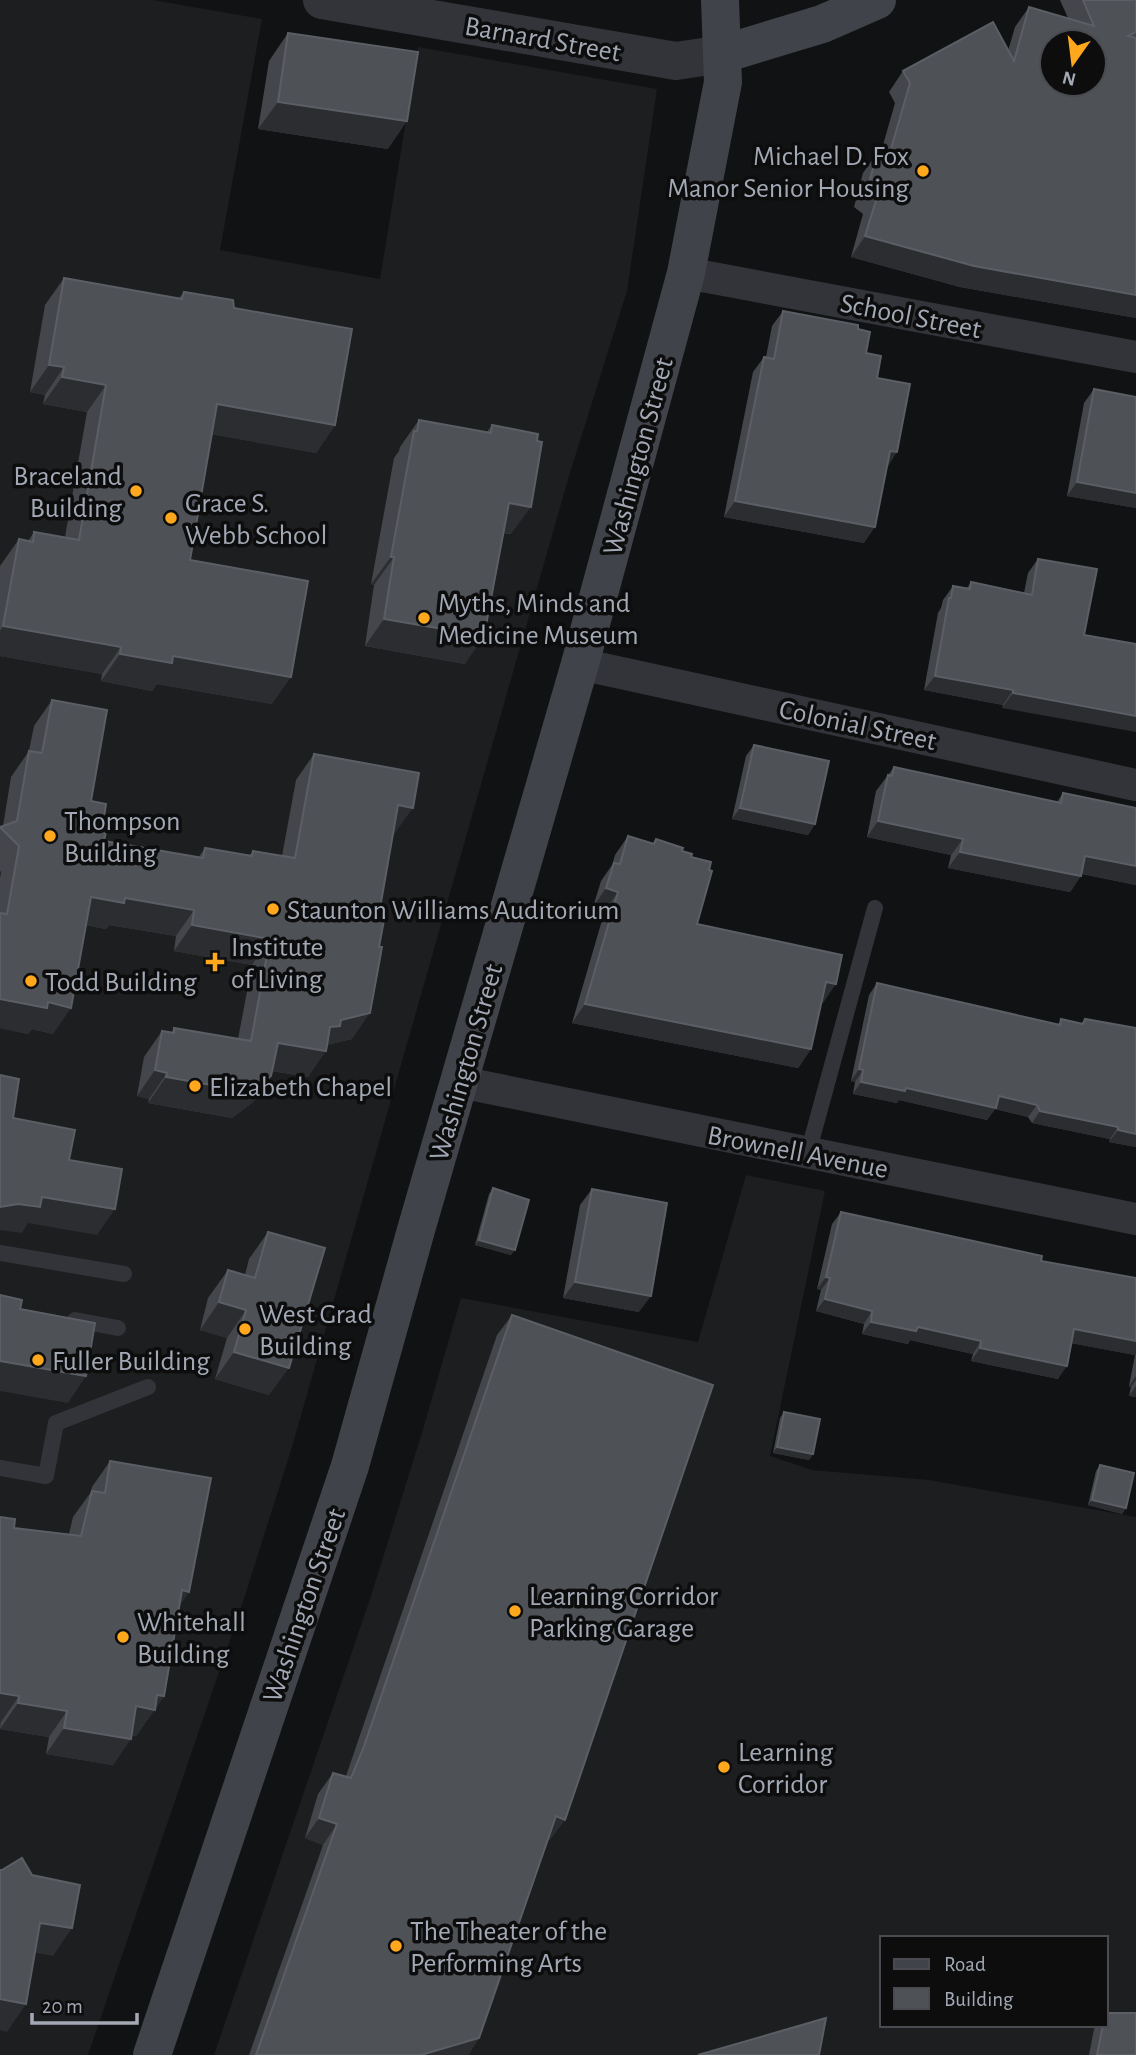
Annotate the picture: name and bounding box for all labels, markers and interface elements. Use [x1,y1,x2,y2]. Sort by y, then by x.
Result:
street label: Barnard Street [462,12,623,67]
north arrow [1038,28,1108,98]
text: N [1061,67,1078,89]
place label: Michael D. Fox Manor Senior Housing [667,143,909,203]
marker: Michael D. Fox Manor Senior Housing [915,163,931,179]
street label: School Street [838,290,984,344]
street label: Washington Street [599,355,679,558]
place label: Braceland Building [13,463,122,523]
marker: Braceland Building [128,483,144,499]
place label: Grace S. Webb School [185,490,328,550]
marker: Grace S. Webb School [163,510,179,526]
place label: Myths, Minds and Medicine Museum [438,590,639,650]
marker: Myths, Minds and Medicine Museum [416,610,432,626]
street label: Colonial Street [777,696,939,756]
place label: Thompson Building [64,808,180,868]
marker: Thompson Building [42,828,58,844]
place label: Staunton Williams Auditorium [287,897,619,925]
marker: Staunton Williams Auditorium [265,901,281,917]
place label: Institute of Living [231,934,323,994]
marker: Institute of Living [205,952,225,972]
street label: Washington Street [425,961,508,1164]
place label: Todd Building [45,969,197,997]
marker: Todd Building [23,973,39,989]
place label: Elizabeth Chapel [209,1074,392,1102]
marker: Elizabeth Chapel [187,1078,203,1094]
street label: Brownell Avenue [705,1122,890,1184]
place label: West Grad Building [259,1301,372,1361]
marker: West Grad Building [237,1321,253,1337]
place label: Fuller Building [52,1348,210,1376]
marker: Fuller Building [30,1352,46,1368]
street label: Washington Street [259,1505,351,1706]
place label: Learning Corridor Parking Garage [529,1583,718,1643]
marker: Learning Corridor Parking Garage [507,1603,523,1619]
place label: Whitehall Building [137,1609,246,1669]
marker: Whitehall Building [115,1629,131,1645]
place label: Learning Corridor [738,1739,834,1799]
marker: Learning Corridor [716,1759,732,1775]
place label: The Theater of the Performing Arts [410,1918,607,1978]
legend [880,1936,1108,2027]
marker: The Theater of the Performing Arts [388,1938,404,1954]
text: Road [944,1954,986,1975]
scale bar [32,1982,136,2026]
text: Building [944,1989,1014,2010]
text: 20 m [42,1996,83,2017]

